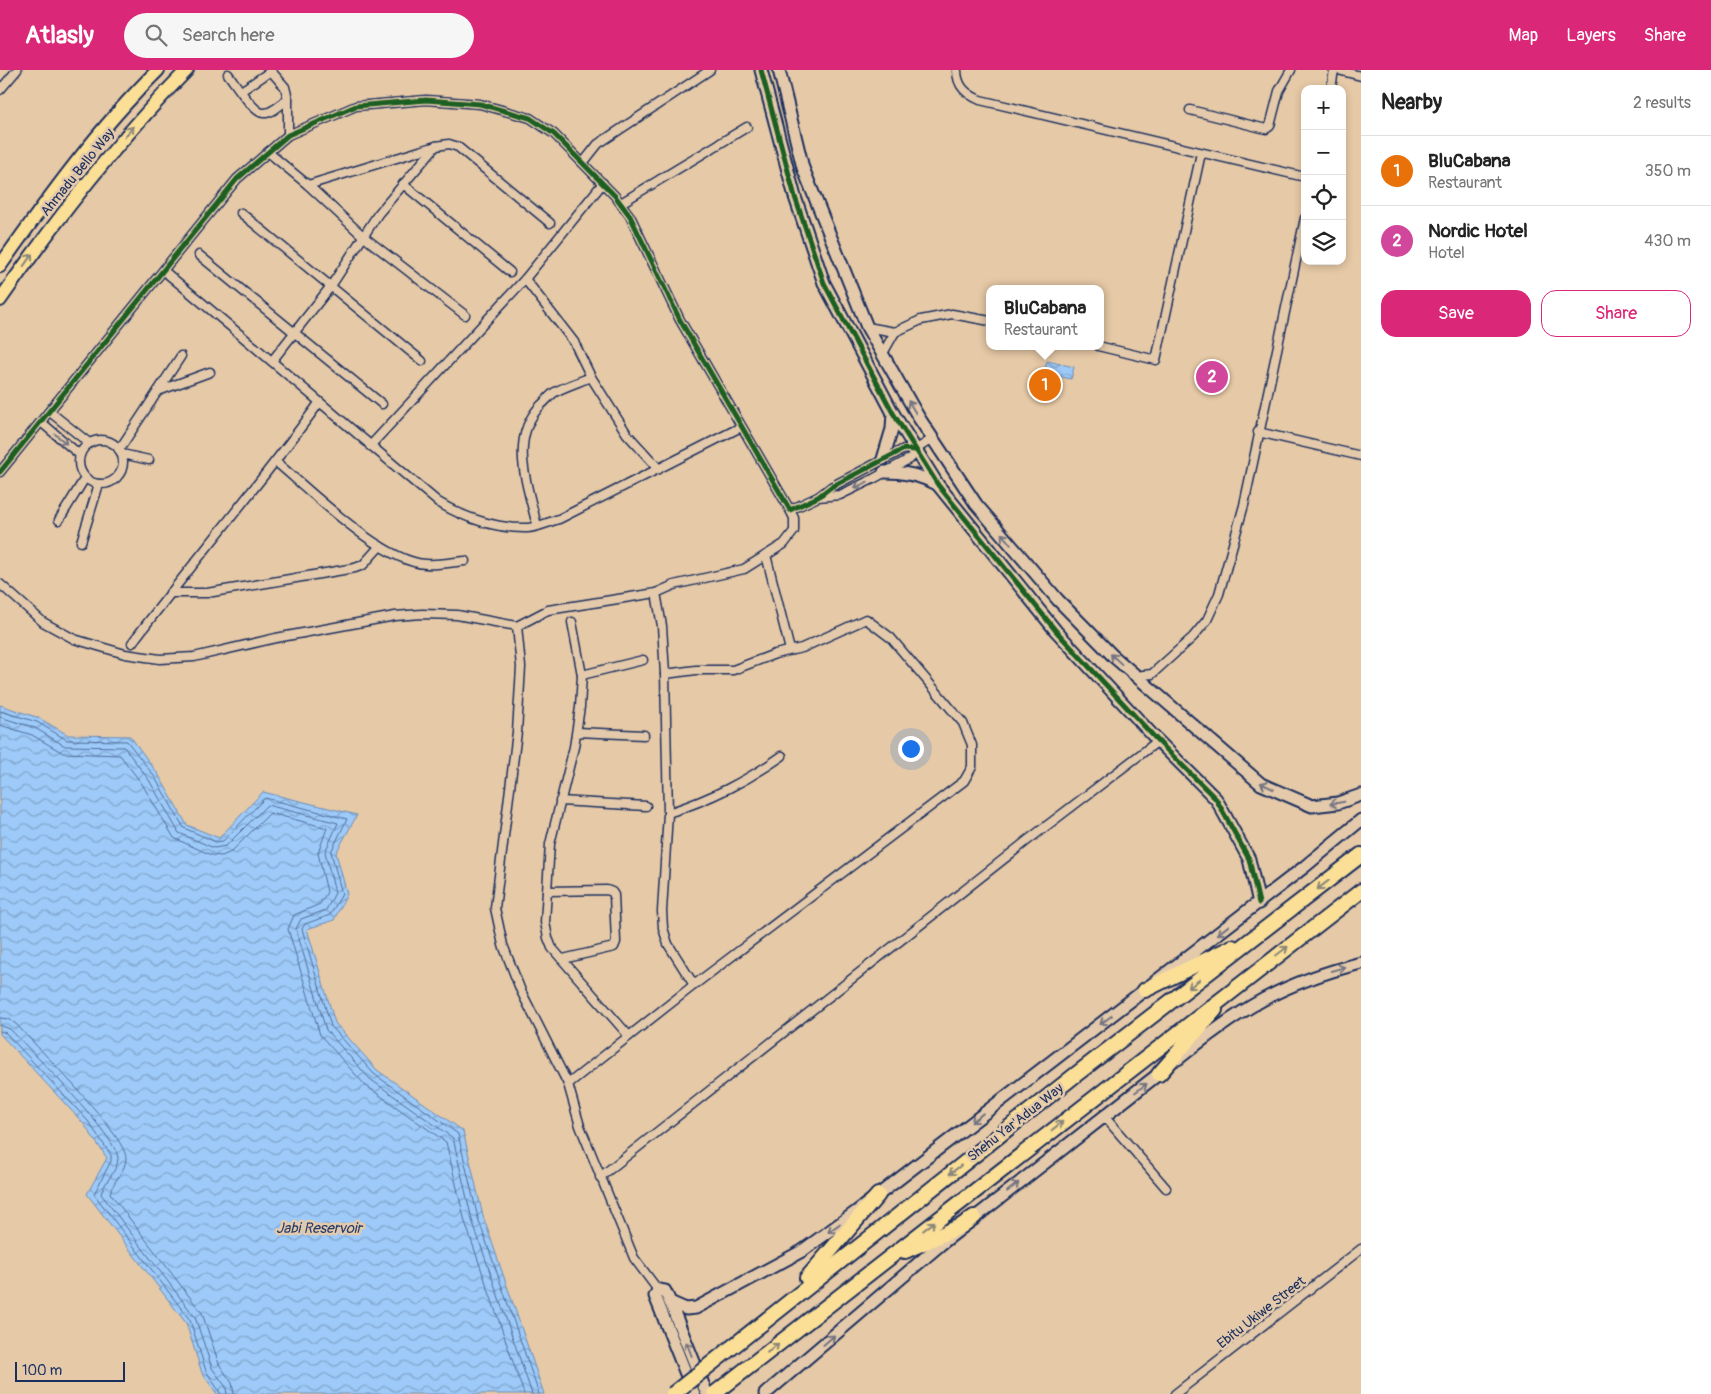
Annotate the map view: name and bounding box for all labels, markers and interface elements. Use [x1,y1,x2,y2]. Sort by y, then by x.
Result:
search box [124,13,474,58]
text: Atlasly [25,21,94,50]
icon: search [142,21,170,49]
text: Search here [182,23,275,47]
text: Map [1509,24,1538,47]
text: Layers [1566,24,1616,47]
text: Share [1644,24,1686,47]
map controls [1301,85,1346,265]
button: + [1301,85,1346,130]
text: Nearby [1381,89,1442,116]
text: 2 results [1633,93,1691,113]
street label: Ahmadu Bello Way [37,125,118,220]
one-way arrow [123,126,134,139]
button: − [1301,130,1346,175]
text: BluCabana [1428,149,1511,173]
text: 1 [1394,161,1400,181]
text: 350 m [1645,161,1691,181]
text: Restaurant [1428,173,1502,193]
button: locate [1301,175,1346,220]
text: Nordic Hotel [1428,219,1528,243]
button: layers [1301,220,1346,265]
text: 2 [1393,231,1401,251]
text: 430 m [1644,231,1691,251]
text: Hotel [1428,243,1465,263]
one-way arrow [23,253,33,267]
popup [986,285,1104,350]
button: Save [1381,290,1531,337]
button: Share [1541,290,1691,337]
text: BluCabana [1004,296,1086,320]
text: Restaurant [1004,320,1078,340]
pin: 2 [1196,358,1228,396]
pin: 1 [1029,366,1061,404]
one-way arrow [907,401,917,415]
one-way arrow [54,433,67,444]
one-way arrow [854,481,869,490]
one-way arrow [1001,533,1012,546]
one-way arrow [1110,653,1123,665]
your location [898,736,924,762]
one-way arrow [1260,781,1275,790]
one-way arrow [1329,798,1345,808]
one-way arrow [1317,880,1330,891]
one-way arrow [1217,925,1230,936]
one-way arrow [1275,945,1288,956]
one-way arrow [1330,964,1346,973]
one-way arrow [1187,979,1201,989]
one-way arrow [1100,1014,1113,1025]
street label: Shehu Yar'Adua Way [964,1080,1067,1165]
one-way arrow [1134,1082,1147,1093]
one-way arrow [971,1113,984,1124]
one-way arrow [1050,1121,1064,1131]
one-way arrow [948,1165,962,1175]
one-way arrow [1006,1181,1019,1192]
water label: Jabi Reservoir [276,1219,364,1238]
one-way arrow [922,1221,935,1232]
one-way arrow [828,1223,842,1233]
street label: Ebitu Ukiwe Street [1214,1272,1309,1352]
one-way arrow [822,1334,835,1345]
one-way arrow [684,1341,693,1357]
one-way arrow [767,1342,780,1353]
scale bar [15,1359,125,1382]
text: 100 m [22,1362,62,1379]

